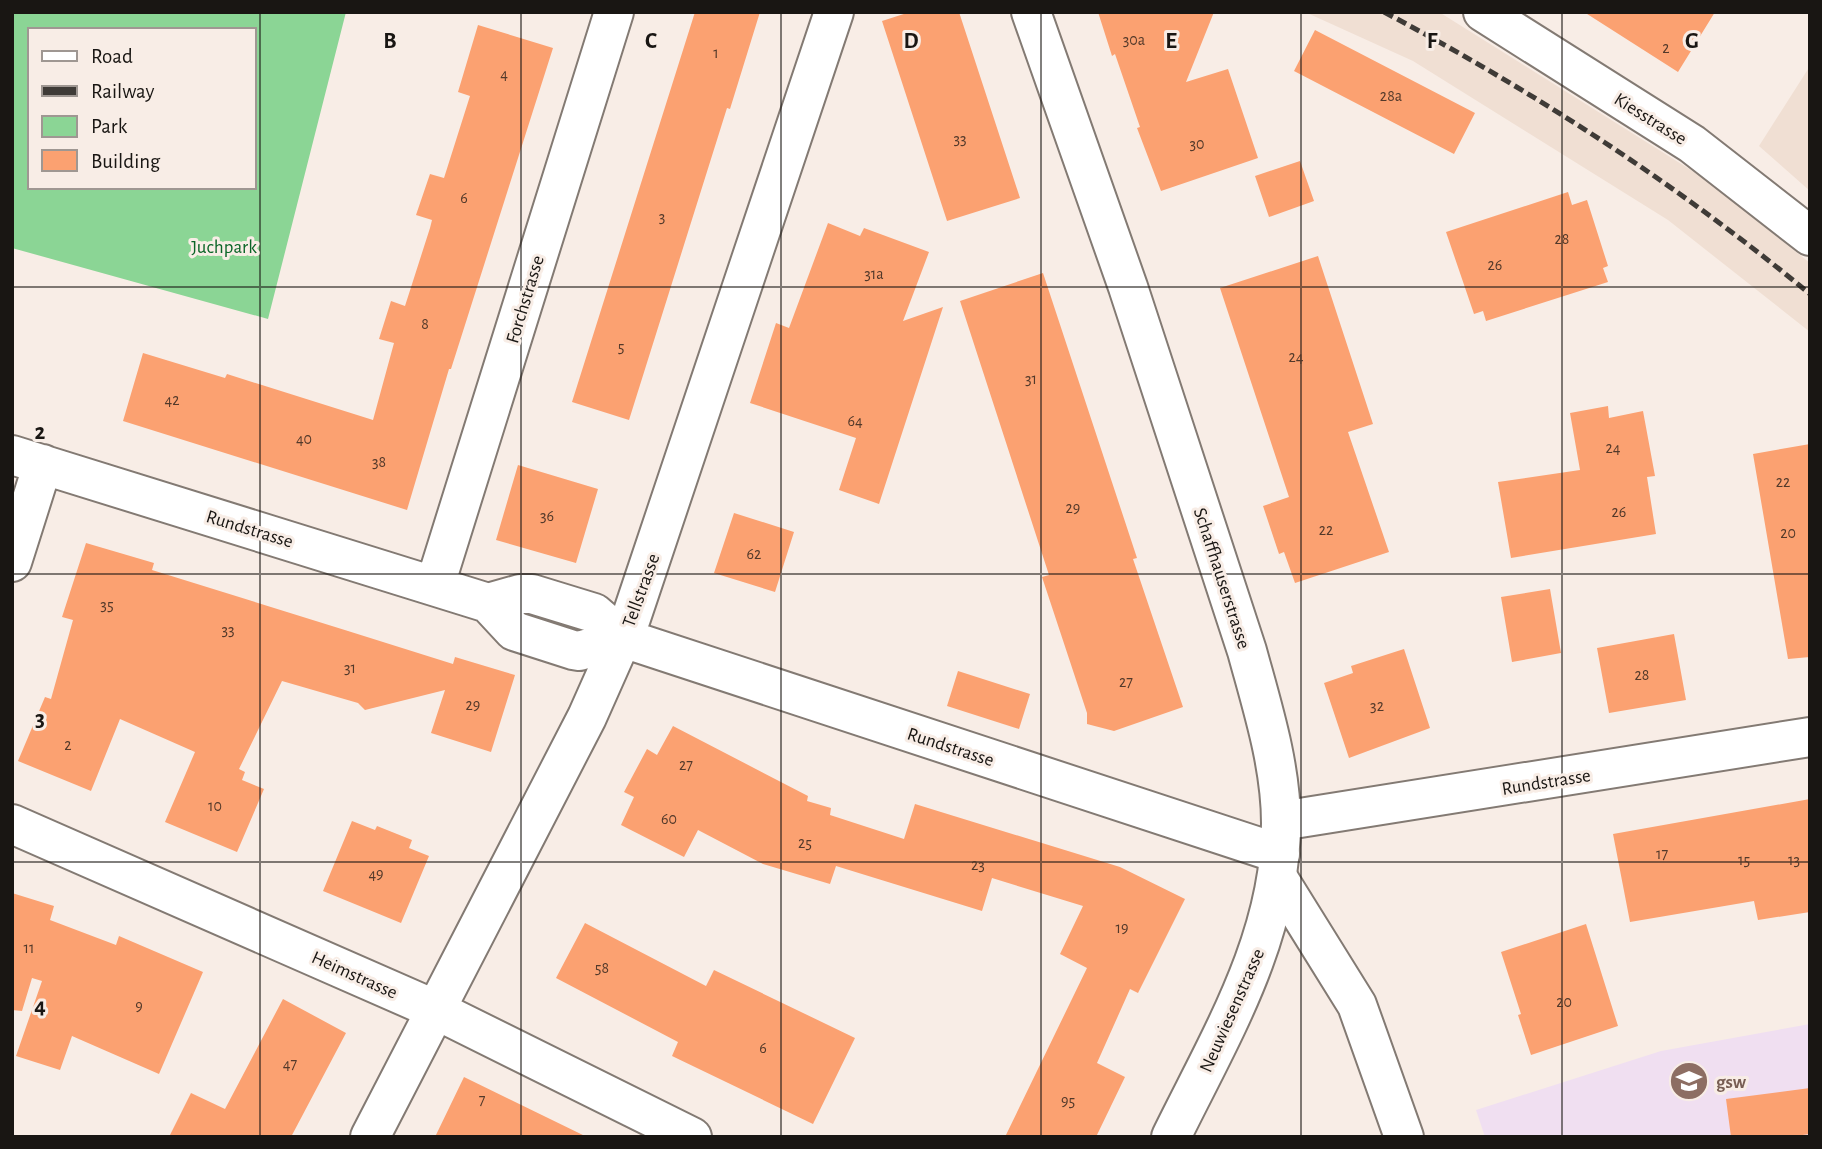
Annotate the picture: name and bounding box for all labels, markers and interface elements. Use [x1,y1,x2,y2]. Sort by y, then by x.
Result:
legend [28,28,256,189]
text: B [383,30,397,53]
text: C [645,30,657,53]
text: D [903,30,919,53]
text: E [1165,30,1177,53]
text: F [1427,30,1438,53]
text: G [1685,30,1699,53]
house number: 30a [1123,32,1145,48]
house number: 2 [1662,40,1670,56]
house number: 1 [713,45,719,61]
text: Road [91,46,133,67]
house number: 4 [500,66,508,82]
text: Railway [91,81,154,102]
house number: 28a [1380,88,1402,104]
street label: Kiesstrasse [1611,90,1690,149]
text: Park [91,116,128,137]
house number: 33 [953,131,967,147]
house number: 30 [1189,136,1205,152]
text: Building [91,151,161,172]
house number: 6 [460,190,468,206]
house number: 3 [659,209,665,225]
house number: 28 [1555,231,1569,247]
park label: Juchpark [191,238,257,257]
street label: Forchstrasse [503,253,548,346]
house number: 26 [1488,257,1502,273]
house number: 31a [864,266,884,282]
house number: 8 [421,316,429,332]
house number: 5 [618,339,624,355]
house number: 24 [1289,349,1304,365]
house number: 31 [1025,371,1037,387]
house number: 42 [165,392,179,408]
house number: 64 [847,413,863,429]
text: 2 [35,421,46,444]
house number: 40 [296,431,312,447]
house number: 24 [1606,440,1621,456]
house number: 38 [372,454,386,470]
house number: 22 [1776,474,1790,490]
house number: 29 [1066,500,1080,516]
house number: 26 [1612,504,1626,520]
street label: Schaffhauserstrasse [1190,506,1253,651]
street label: Rundstrasse [204,507,295,552]
house number: 36 [540,508,554,524]
house number: 22 [1319,522,1333,538]
house number: 20 [1780,525,1796,541]
house number: 62 [747,546,761,562]
street label: Tellstrasse [619,551,663,630]
house number: 35 [100,597,114,613]
house number: 33 [221,622,235,638]
house number: 31 [344,660,356,676]
house number: 28 [1635,667,1649,683]
house number: 27 [1119,674,1133,690]
house number: 29 [466,697,480,713]
house number: 32 [1370,698,1384,714]
text: 3 [35,708,45,731]
street label: Rundstrasse [905,724,996,770]
house number: 2 [64,737,72,753]
house number: 27 [679,757,693,773]
street label: Rundstrasse [1500,766,1592,799]
house number: 10 [208,798,222,814]
house number: 60 [661,811,677,827]
house number: 25 [798,835,812,851]
house number: 17 [1656,846,1668,862]
house number: 15 [1738,852,1750,868]
house number: 13 [1788,852,1800,868]
house number: 23 [971,857,985,873]
house number: 49 [368,866,384,882]
house number: 19 [1115,920,1129,936]
house number: 11 [23,940,35,956]
street label: Neuwiesenstrasse [1197,946,1268,1075]
street label: Heimstrasse [309,948,400,1003]
house number: 58 [595,960,609,976]
house number: 20 [1556,994,1572,1010]
text: 4 [34,995,46,1018]
house number: 9 [135,998,143,1014]
house number: 6 [759,1040,767,1056]
house number: 47 [283,1056,298,1072]
school or university icon: gsw [1668,1060,1710,1102]
place label: gsw [1716,1073,1747,1092]
house number: 7 [479,1092,486,1108]
house number: 95 [1061,1093,1075,1109]

